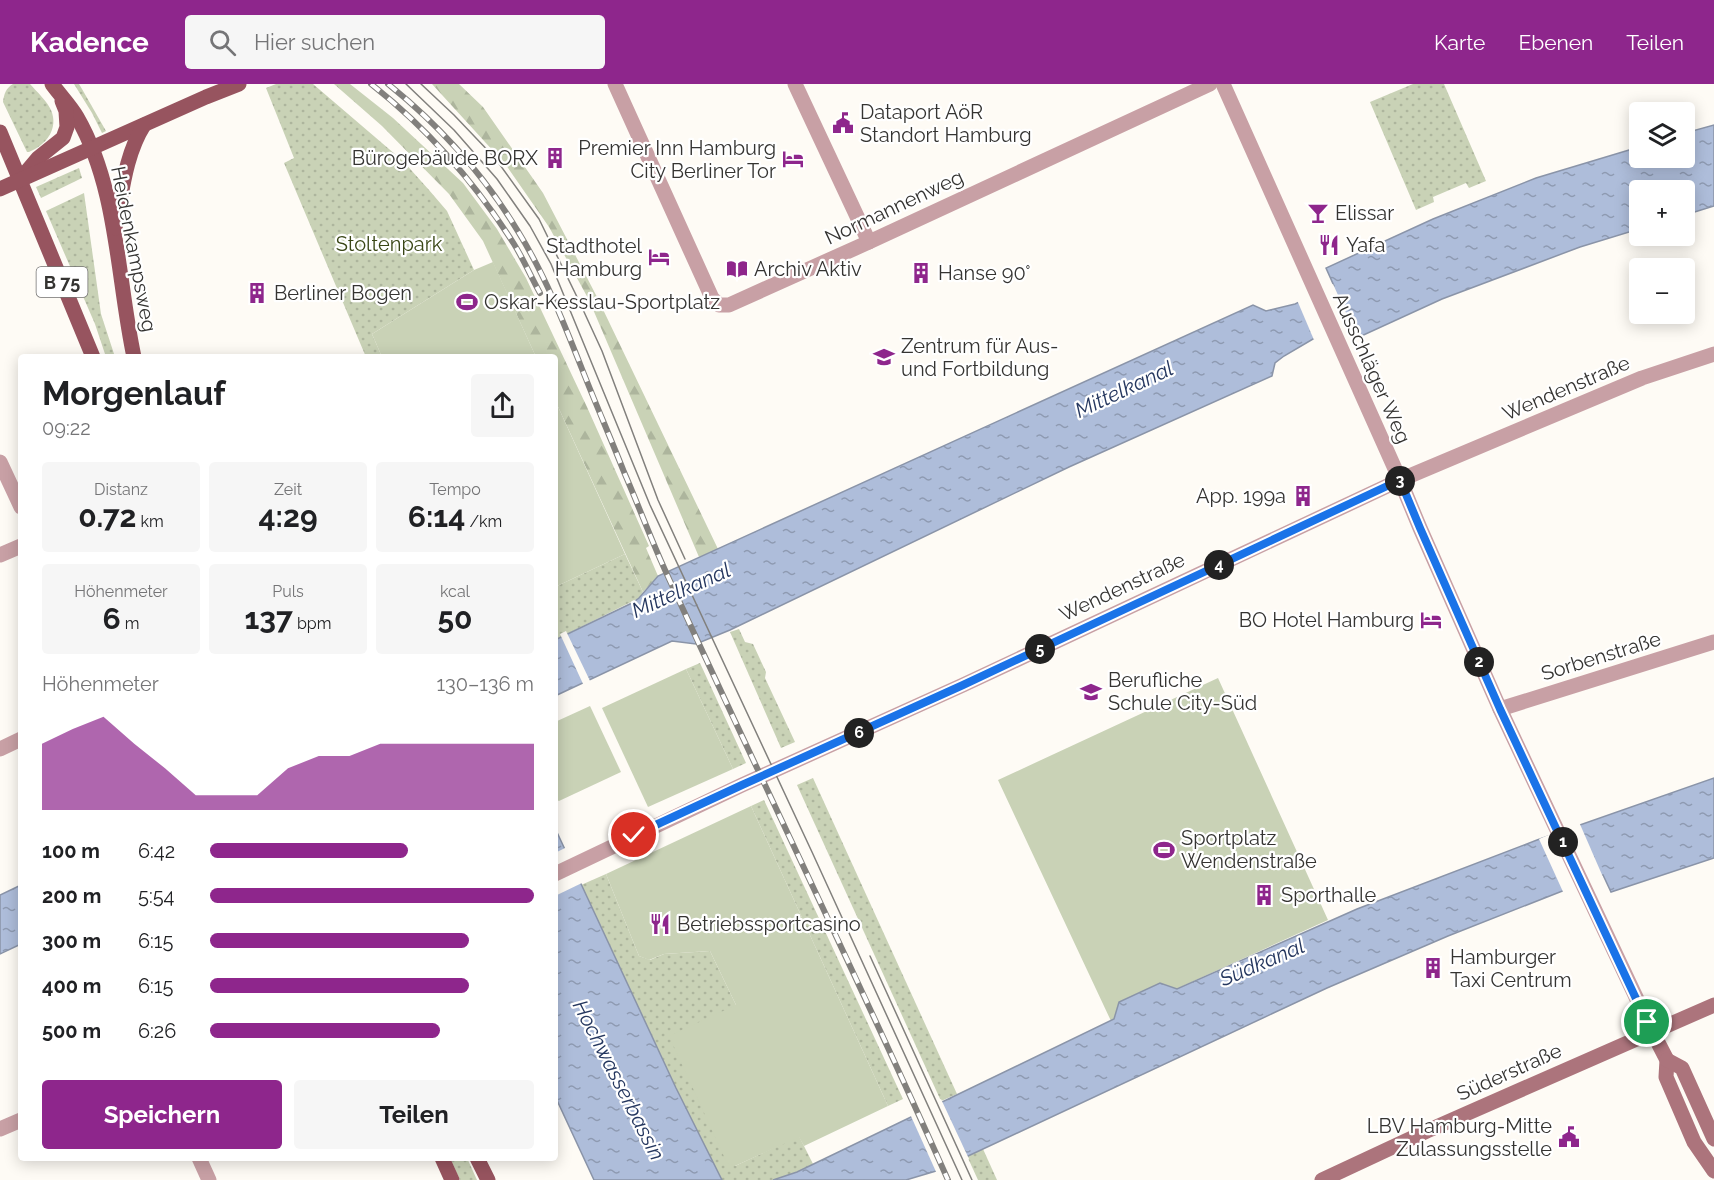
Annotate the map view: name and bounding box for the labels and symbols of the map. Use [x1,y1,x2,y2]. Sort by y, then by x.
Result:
place label: Dataport AöR Standort Hamburg [860,100,1032,147]
public building icon: Dataport AöR Standort Hamburg [831,111,855,135]
place label: Premier Inn Hamburg City Berliner Tor [578,136,776,183]
place label: Bürogebäude BORX [352,146,538,170]
building icon: Bürogebäude BORX [543,146,567,170]
hotel icon: Premier Inn Hamburg City Berliner Tor [781,147,805,171]
street label: Heidenkampsweg [106,164,162,334]
street label: Normannenweg [821,164,967,250]
bar icon: Elissar [1306,201,1330,225]
place label: Elissar [1335,201,1394,225]
park label: Stoltenpark [336,232,443,256]
restaurant icon: Yafa [1317,233,1341,257]
place label: Yafa [1346,233,1386,257]
place label: Stadthotel Hamburg [546,234,643,281]
hotel icon: Stadthotel Hamburg [647,245,671,269]
library icon: Archiv Aktiv [725,257,749,281]
place label: Archiv Aktiv [754,257,862,281]
building icon: Hanse 90° [909,261,933,285]
place label: Hanse 90° [938,261,1031,285]
road number: B 75 [36,267,88,297]
building icon: Berliner Bogen [245,281,269,305]
place label: Berliner Bogen [274,281,412,305]
street label: Ausschläger Weg [1328,289,1416,447]
sports icon: Oskar-Kesslau-Sportplatz [455,290,479,314]
place label: Oskar-Kesslau-Sportplatz [484,290,720,314]
place label: Zentrum für Aus- und Fortbildung [901,334,1058,381]
school or university icon: Zentrum für Aus- und Fortbildung [872,345,896,369]
street label: Wendenstraße [1499,350,1633,426]
water label: Mittelkanal [1071,355,1177,423]
pin: 3 [1385,466,1415,496]
place label: App. 199a [1196,484,1286,508]
building icon: App. 199a [1291,484,1315,508]
street label: Wendenstraße [1055,547,1189,627]
pin: 4 [1204,550,1234,580]
water label: Mittelkanal [628,557,734,623]
place label: BO Hotel Hamburg [1239,608,1414,632]
hotel icon: BO Hotel Hamburg [1419,608,1443,632]
street label: Sorbenstraße [1538,626,1664,686]
pin: 5 [1025,634,1055,664]
pin: 2 [1464,647,1494,677]
place label: Berufliche Schule City-Süd [1108,668,1257,715]
school or university icon: Berufliche Schule City-Süd [1079,680,1103,704]
pin: 6 [844,718,874,748]
pin [608,809,659,860]
place label: Sportplatz Wendenstraße [1181,826,1317,873]
pin: 1 [1548,827,1578,857]
sports icon: Sportplatz Wendenstraße [1152,838,1176,862]
building icon: Sporthalle [1252,883,1276,907]
place label: Sporthalle [1281,883,1377,907]
restaurant icon: Betriebssportcasino [648,912,672,936]
place label: Betriebssportcasino [677,912,861,936]
water label: Südkanal [1215,933,1308,992]
place label: Hamburger Taxi Centrum [1450,945,1572,992]
building icon: Hamburger Taxi Centrum [1421,956,1445,980]
water label: Hochwasserbassin [568,996,670,1164]
pin [1621,996,1672,1047]
street label: Süderstraße [1453,1038,1565,1106]
place label: LBV Hamburg-Mitte Zulassungsstelle [1367,1114,1552,1161]
public building icon: LBV Hamburg-Mitte Zulassungsstelle [1557,1125,1581,1149]

